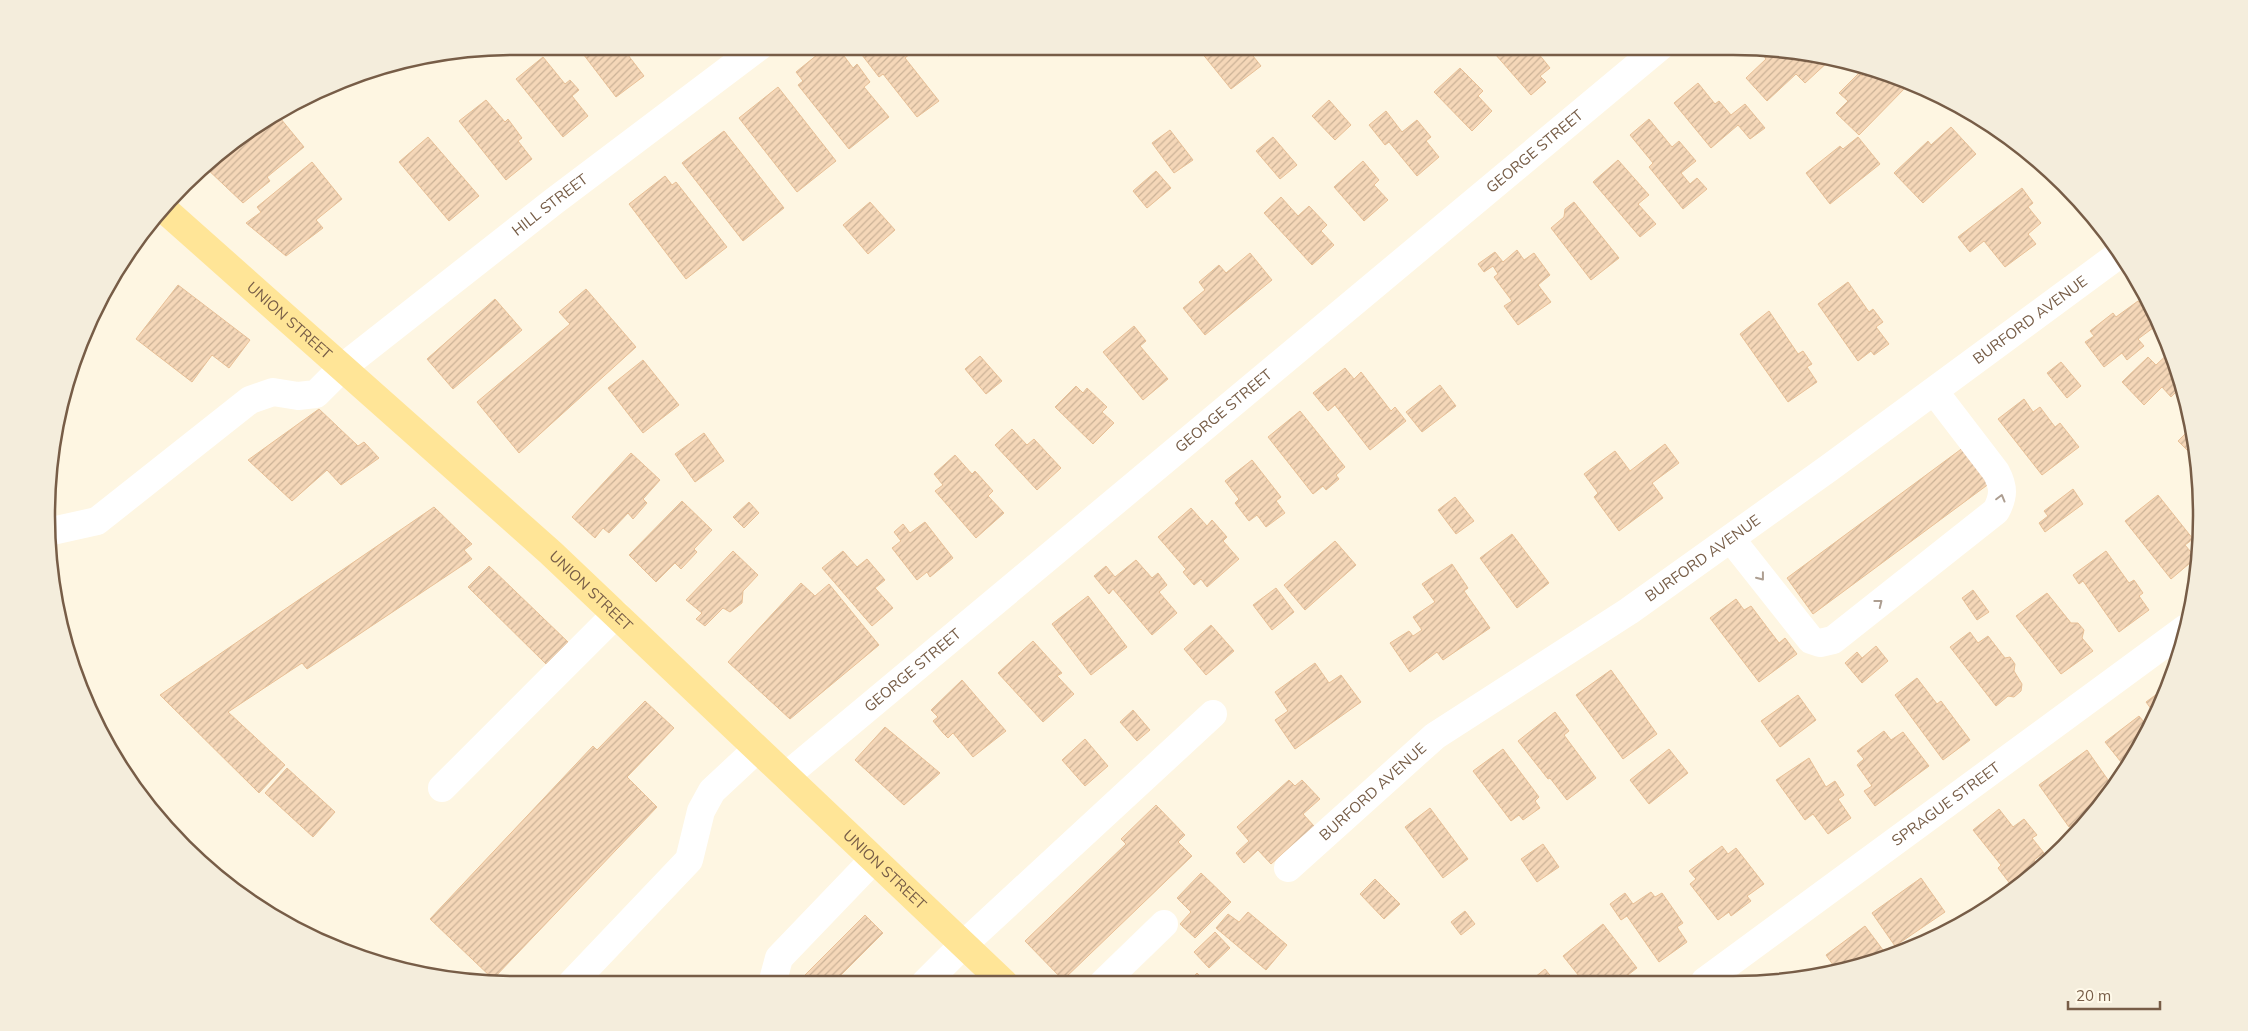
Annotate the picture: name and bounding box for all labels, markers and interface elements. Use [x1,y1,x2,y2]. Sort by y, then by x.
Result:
street label: GEORGE STREET [1482,105,1587,197]
street label: HILL STREET [508,169,591,240]
street label: BURFORD AVENUE [1969,271,2091,368]
street label: UNION STREET [243,277,336,363]
street label: GEORGE STREET [1171,365,1276,456]
one-way arrow [1995,495,2005,503]
street label: BURFORD AVENUE [1641,510,1764,606]
street label: UNION STREET [546,546,637,635]
one-way arrow [1756,571,1764,580]
one-way arrow [1874,600,1883,609]
street label: GEORGE STREET [860,624,965,716]
street label: BURFORD AVENUE [1315,738,1430,844]
street label: SPRAGUE STREET [1888,758,2004,850]
street label: UNION STREET [839,825,931,913]
scale bar [2068,978,2160,1010]
text: 20 m [2076,986,2111,1005]

